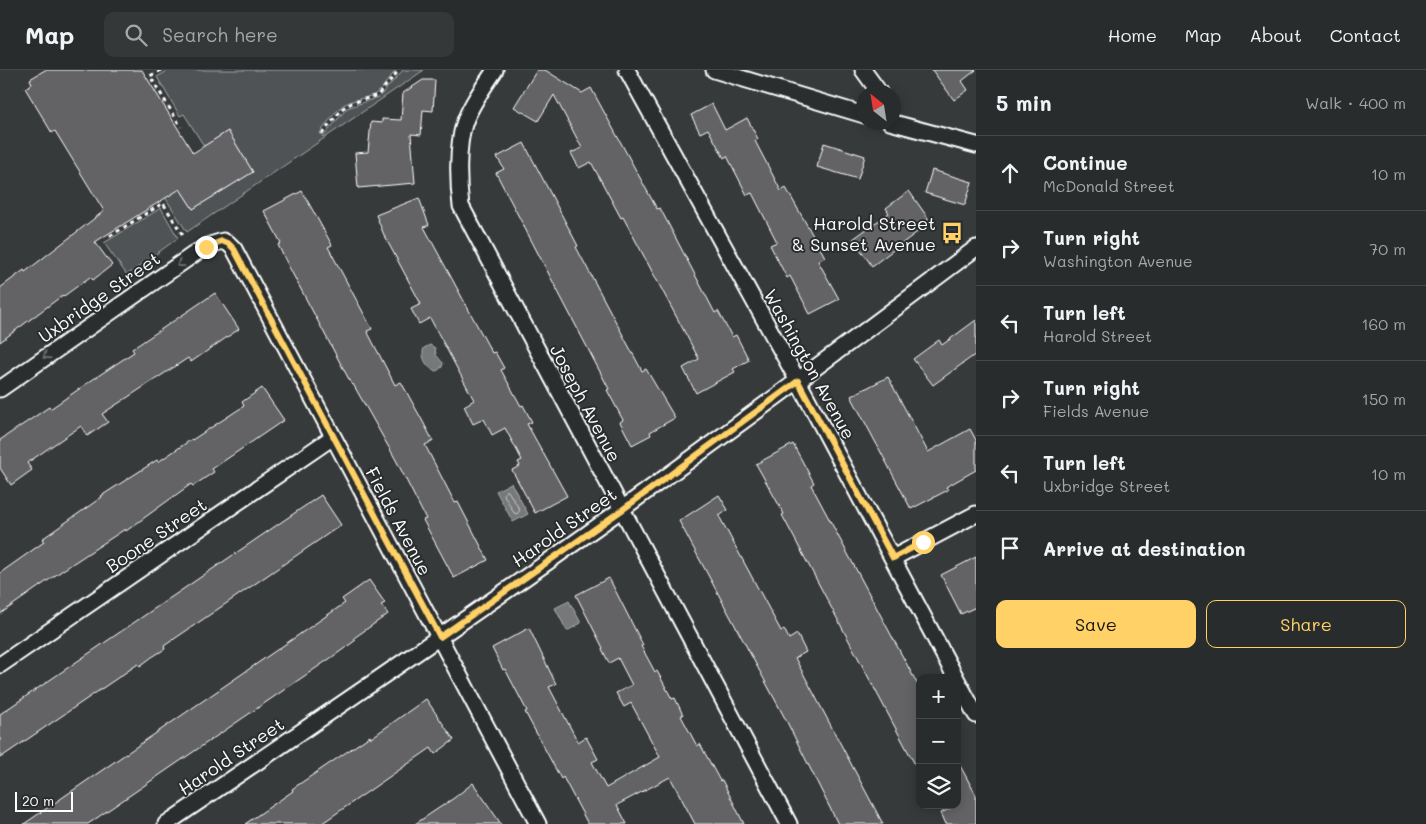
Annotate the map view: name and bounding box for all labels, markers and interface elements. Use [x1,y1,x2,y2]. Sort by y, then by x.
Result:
search box [104,12,454,57]
text: Map [25,19,74,50]
icon: search [122,21,150,49]
text: Search here [162,22,278,47]
text: Home [1108,23,1157,47]
text: Map [1185,23,1221,47]
text: About [1249,23,1302,47]
text: Contact [1330,23,1401,47]
north arrow [856,85,901,130]
text: 5 min [996,89,1052,116]
text: Walk · 400 m [1305,92,1406,113]
text: Continue [1043,150,1128,175]
icon: ahead [996,159,1024,187]
text: 10 m [1371,163,1406,184]
text: McDonald Street [1043,175,1175,196]
place label: Harold Street & Sunset Avenue [791,211,936,256]
bus stop icon: Harold Street & Sunset Avenue [939,220,965,246]
text: Turn right [1043,225,1140,250]
icon: right [996,234,1024,262]
route end [195,236,218,259]
text: 70 m [1369,238,1406,259]
street label: Uxbridge Street [33,246,165,348]
text: Washington Avenue [1043,250,1193,271]
one-way arrow [176,258,186,267]
street label: Washington Avenue [759,285,861,443]
text: Turn left [1043,300,1126,325]
icon: left [996,309,1024,337]
text: 160 m [1361,313,1406,334]
text: Harold Street [1043,325,1152,346]
street label: Joseph Avenue [545,340,627,466]
one-way arrow [43,350,52,359]
text: Turn right [1043,375,1140,400]
icon: right [996,384,1024,412]
text: 150 m [1362,388,1406,409]
text: Fields Avenue [1043,400,1149,421]
text: Turn left [1043,450,1126,475]
icon: left [996,459,1024,487]
street label: Fields Avenue [360,463,438,579]
text: 10 m [1371,463,1406,484]
text: Uxbridge Street [1043,475,1170,496]
street label: Harold Street [507,482,621,572]
street label: Boone Street [101,492,211,578]
route start [912,531,935,554]
icon: arrive [996,534,1024,562]
text: Arrive at destination [1043,536,1246,561]
button: Save [996,600,1196,648]
button: Share [1206,600,1406,648]
map controls [916,674,961,809]
button: + [916,674,961,719]
street label: Harold Street [173,712,289,800]
button: − [916,719,961,764]
button: layers [916,764,961,809]
scale bar [15,789,72,812]
text: 20 m [22,791,54,810]

